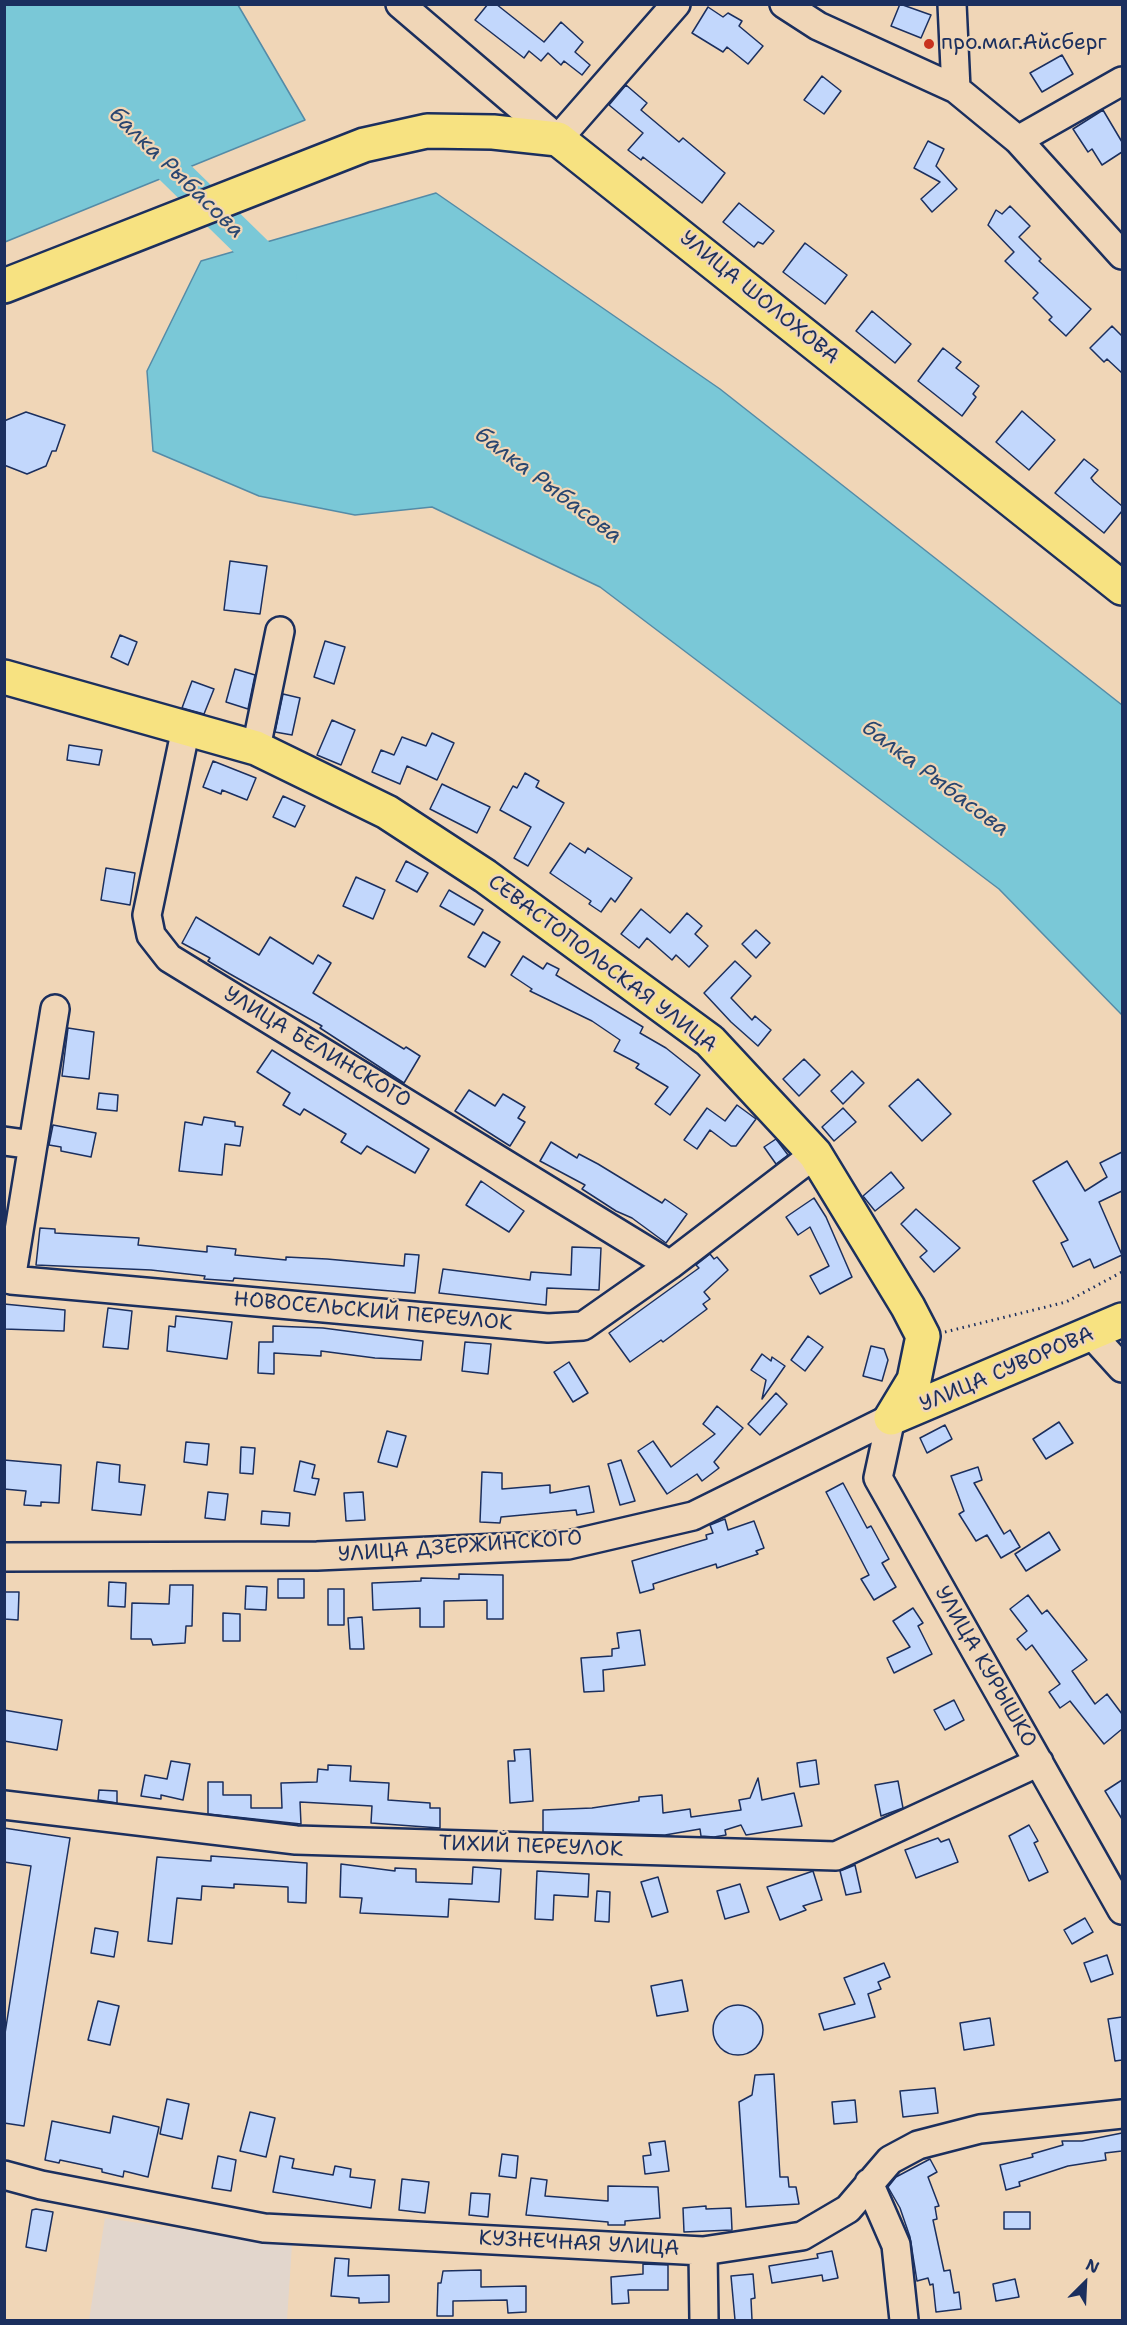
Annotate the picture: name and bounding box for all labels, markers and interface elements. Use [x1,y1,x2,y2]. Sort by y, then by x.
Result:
place label: про.маг.Айсберг [941,31,1107,57]
marker: про.маг.Айсберг [922,37,936,51]
water label: балка Рыбасова [103,102,249,244]
street label: УЛИЦА ШОЛОХОВА [674,226,844,370]
water label: балка Рыбасова [469,422,627,550]
water label: балка Рыбасова [856,715,1014,843]
street label: СЕВАСТОПОЛЬСКАЯ УЛИЦА [483,870,721,1058]
street label: УЛИЦА БЕЛИНСКОГО [219,982,415,1114]
street label: НОВОСЕЛЬСКИЙ ПЕРЕУЛОК [232,1287,514,1337]
street label: УЛИЦА СУВОРОВА [916,1322,1098,1418]
street label: УЛИЦА ДЗЕРЖИНСКОГО [337,1526,583,1568]
street label: УЛИЦА КУРЫШКО [929,1582,1041,1752]
street label: ТИХИЙ ПЕРЕУЛОК [438,1831,624,1863]
street label: КУЗНЕЧНАЯ УЛИЦА [478,2226,680,2262]
north arrow [1055,2253,1115,2313]
text: N [1082,2254,1103,2278]

